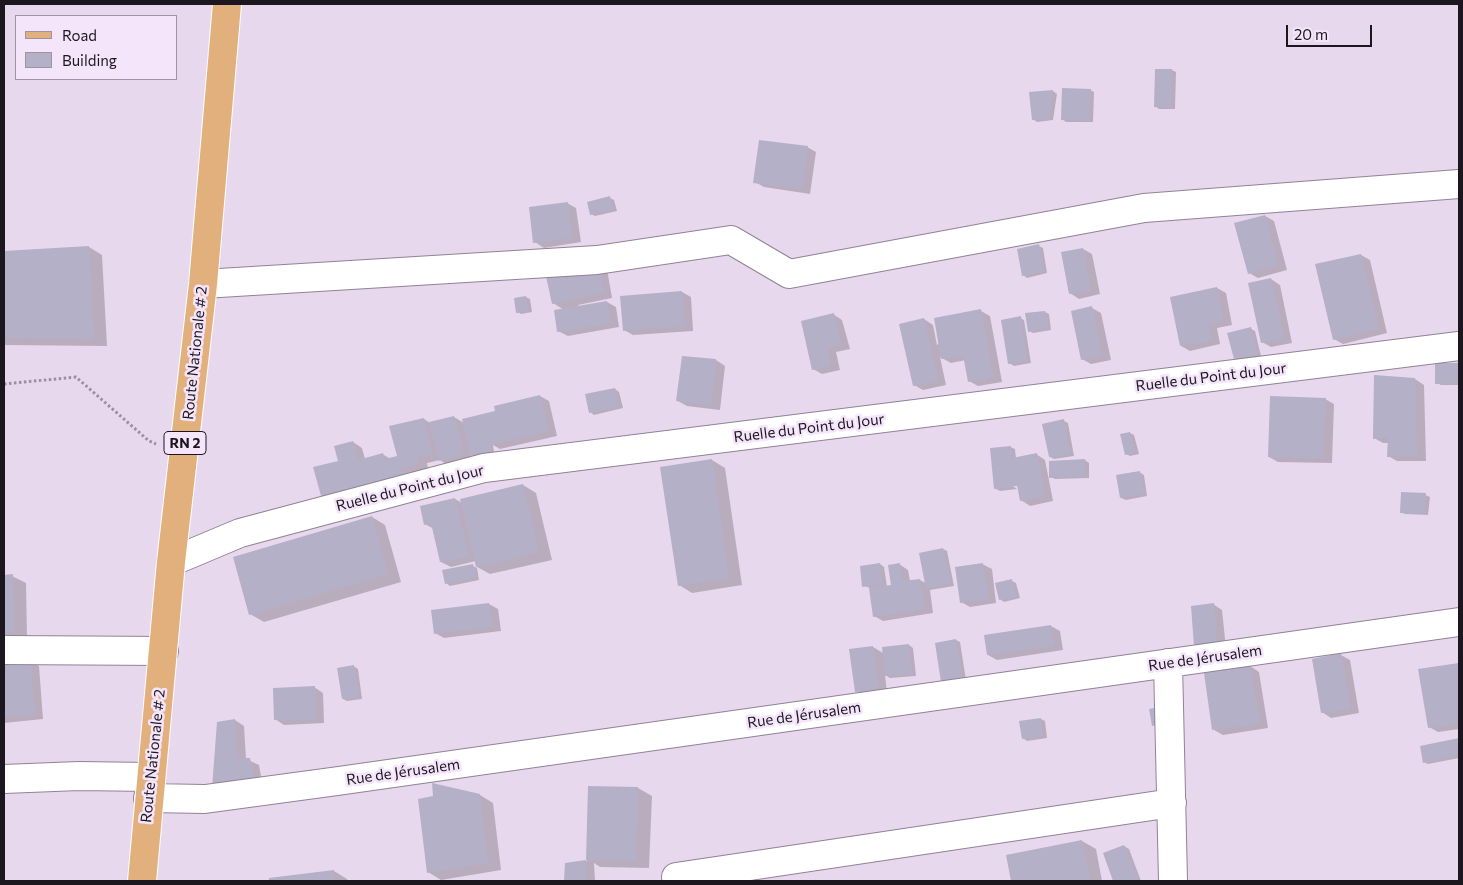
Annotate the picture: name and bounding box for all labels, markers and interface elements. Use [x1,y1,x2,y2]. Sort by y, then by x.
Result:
legend [15,15,178,80]
scale bar [1288,15,1374,47]
text: 20 m [1294,25,1328,43]
text: Road [62,26,97,44]
text: Building [62,51,117,69]
street label: Route Nationale # 2 [179,285,211,421]
street label: Ruelle du Point du Jour [1135,359,1287,395]
street label: Ruelle du Point du Jour [733,410,885,446]
road number: RN 2 [164,432,206,454]
street label: Ruelle du Point du Jour [334,461,486,515]
street label: Rue de Jérusalem [1147,641,1263,675]
street label: Route Nationale # 2 [137,688,169,824]
street label: Rue de Jérusalem [746,698,862,732]
street label: Rue de Jérusalem [345,755,461,789]

